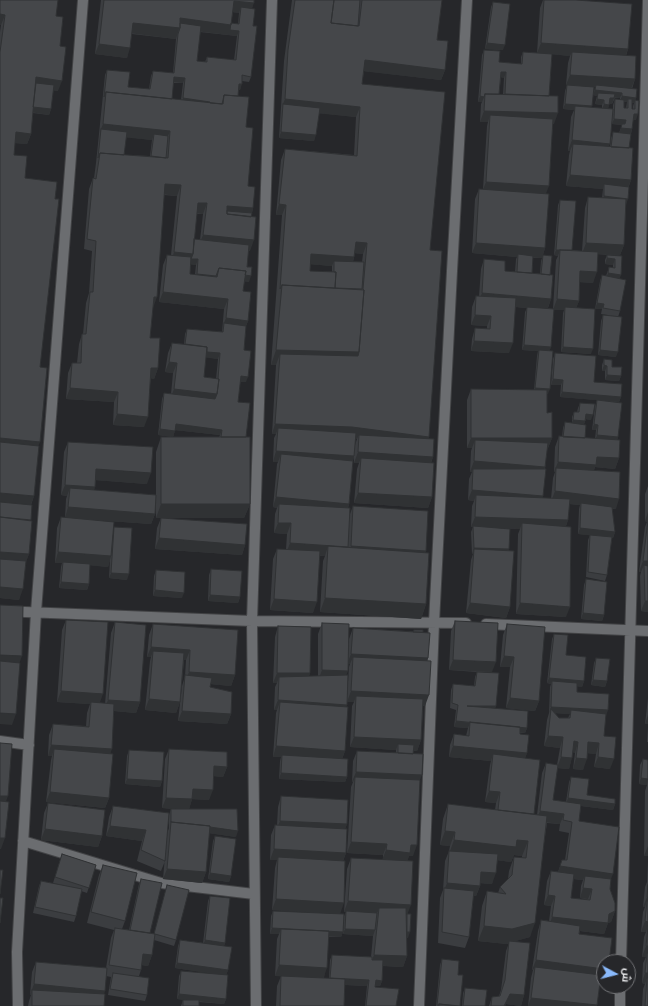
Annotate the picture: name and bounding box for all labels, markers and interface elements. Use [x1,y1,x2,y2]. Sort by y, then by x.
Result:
north arrow [596,954,636,994]
text: ش [619,967,635,983]

